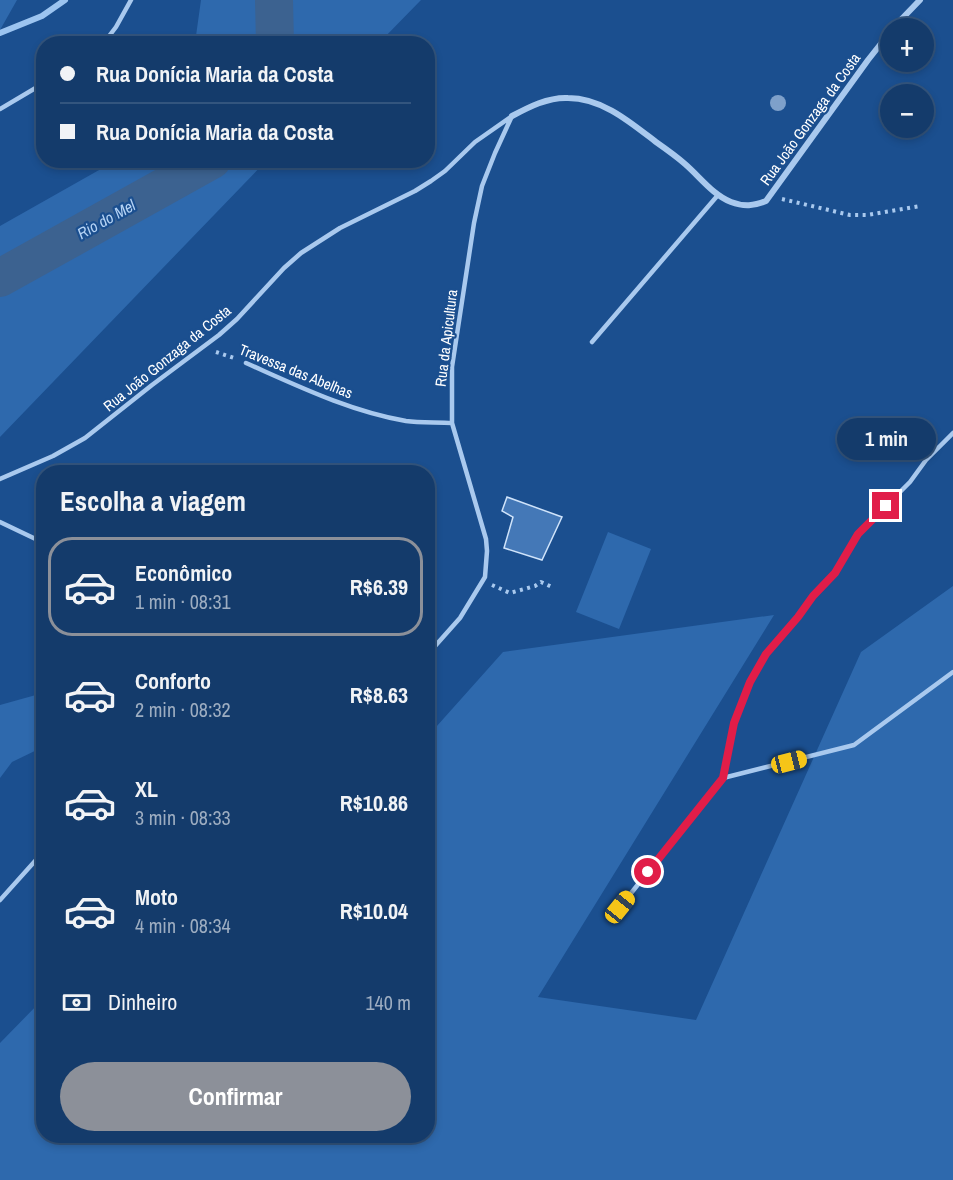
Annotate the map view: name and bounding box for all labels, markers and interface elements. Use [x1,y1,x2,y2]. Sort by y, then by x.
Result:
map controls [880,18,934,138]
button: + [880,18,934,72]
street label: Rua João Gonzaga da Costa [755,49,865,189]
text: Rua Donícia Maria da Costa [96,59,334,89]
button: − [880,84,934,138]
text: Rua Donícia Maria da Costa [96,117,334,147]
water label: Rio do Mel [73,193,140,244]
street label: Rua da Apicultura [430,288,462,388]
street label: Rua João Gonzaga da Costa [99,300,235,416]
street label: Travessa das Abelhas [236,339,356,403]
callout: 1 min [836,419,936,461]
text: 1 min [865,425,908,452]
text: Escolha a viagem [60,483,246,519]
route end [872,492,899,519]
text: Econômico [135,558,232,588]
icon: car [63,560,117,614]
text: R$6.39 [350,572,408,602]
text: 1 min · 08:31 [135,588,231,615]
text: Conforto [135,666,211,696]
icon: car [63,668,117,722]
text: R$8.63 [350,680,408,710]
text: 2 min · 08:32 [135,696,231,723]
car [769,749,809,775]
text: XL [135,774,158,804]
icon: car [63,776,117,830]
text: R$10.86 [340,788,408,818]
text: 3 min · 08:33 [135,804,231,831]
route start [634,858,661,885]
text: Moto [135,882,178,912]
icon: car [63,884,117,938]
car [602,887,638,927]
text: R$10.04 [340,896,408,926]
text: 4 min · 08:34 [135,912,231,939]
icon: cash [60,986,93,1019]
text: Dinheiro [108,987,177,1017]
text: 140 m [365,989,411,1016]
button: Confirmar [60,1062,411,1131]

